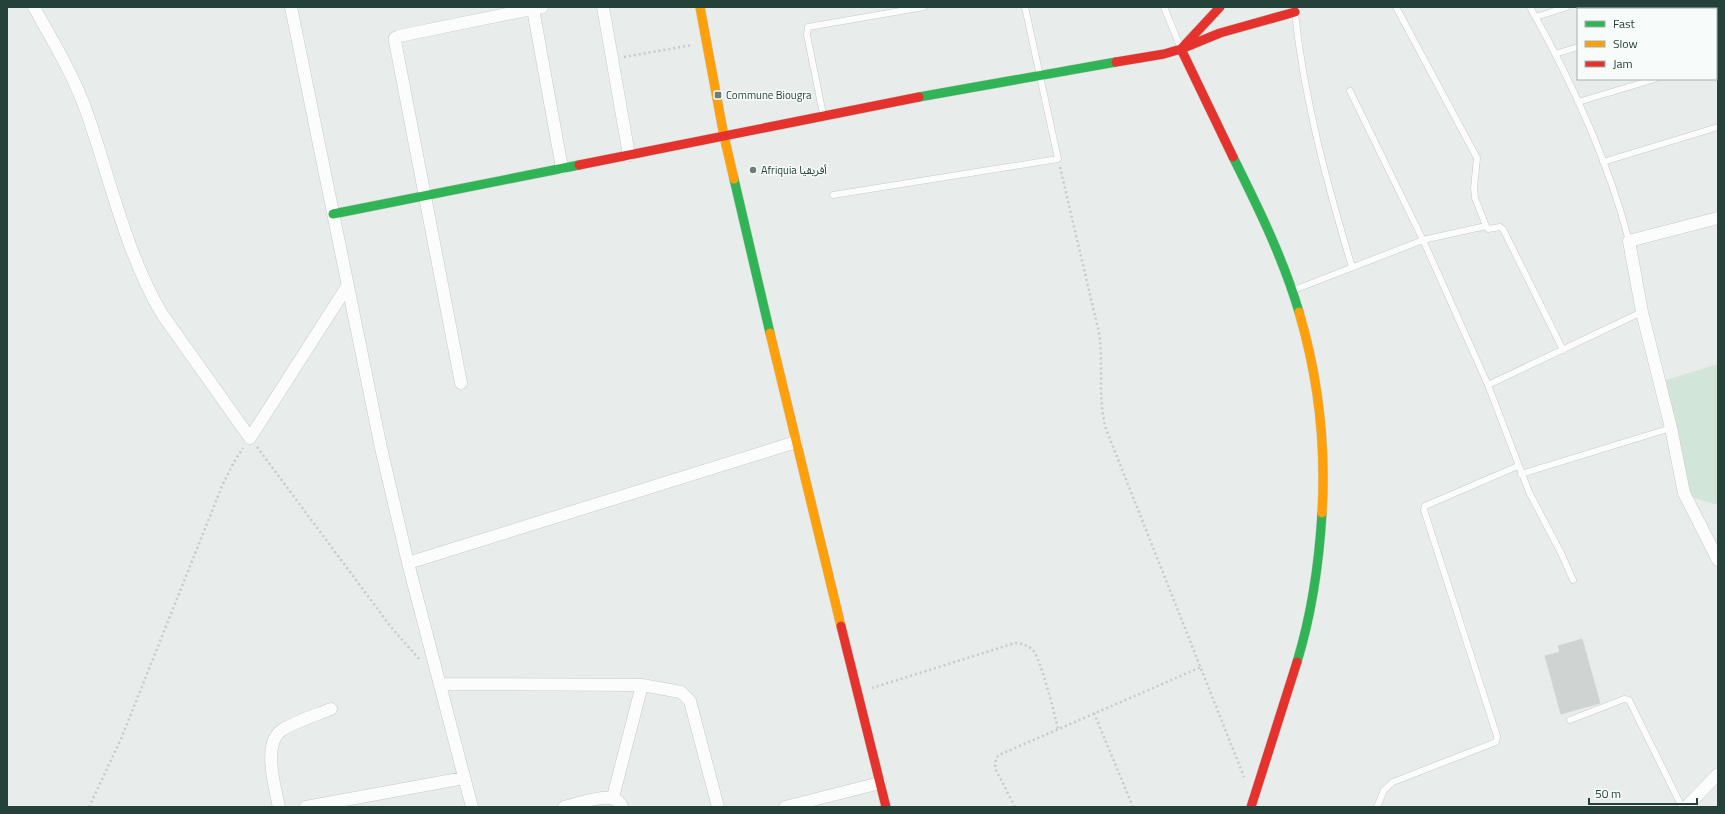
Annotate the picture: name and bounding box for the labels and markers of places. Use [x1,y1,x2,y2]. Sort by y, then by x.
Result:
place label: Commune Biougra [726,87,812,103]
marker: Commune Biougra [713,90,723,100]
place label: Afriquia أفريقيا [761,162,827,178]
marker: Afriquia أفريقيا [748,165,758,175]

